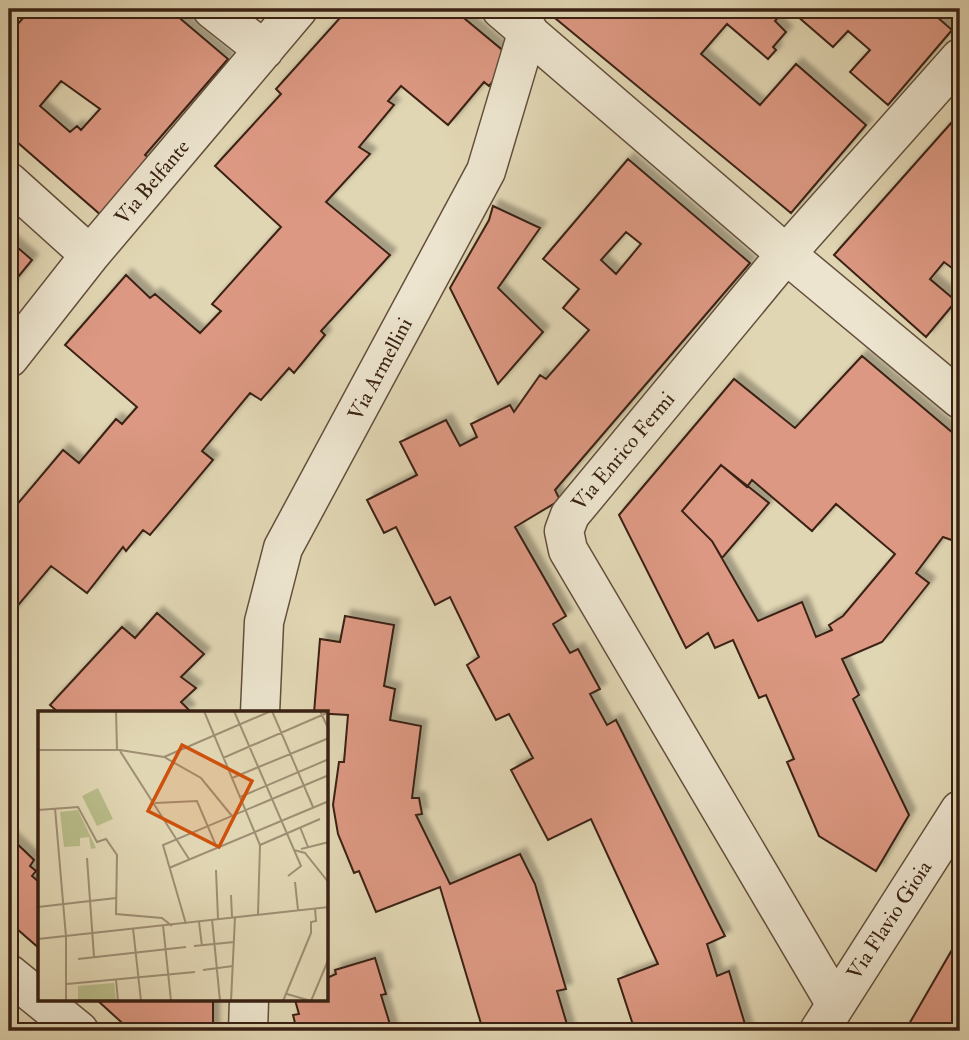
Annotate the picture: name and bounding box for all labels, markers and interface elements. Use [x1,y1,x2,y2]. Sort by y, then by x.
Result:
street label: Via Belfante [109,134,196,230]
street label: Via Armellini [342,313,419,425]
street label: Via Enrico Fermi [566,386,681,516]
inset map [38,711,329,1002]
street label: Via Flavio Gioia [841,855,938,985]

